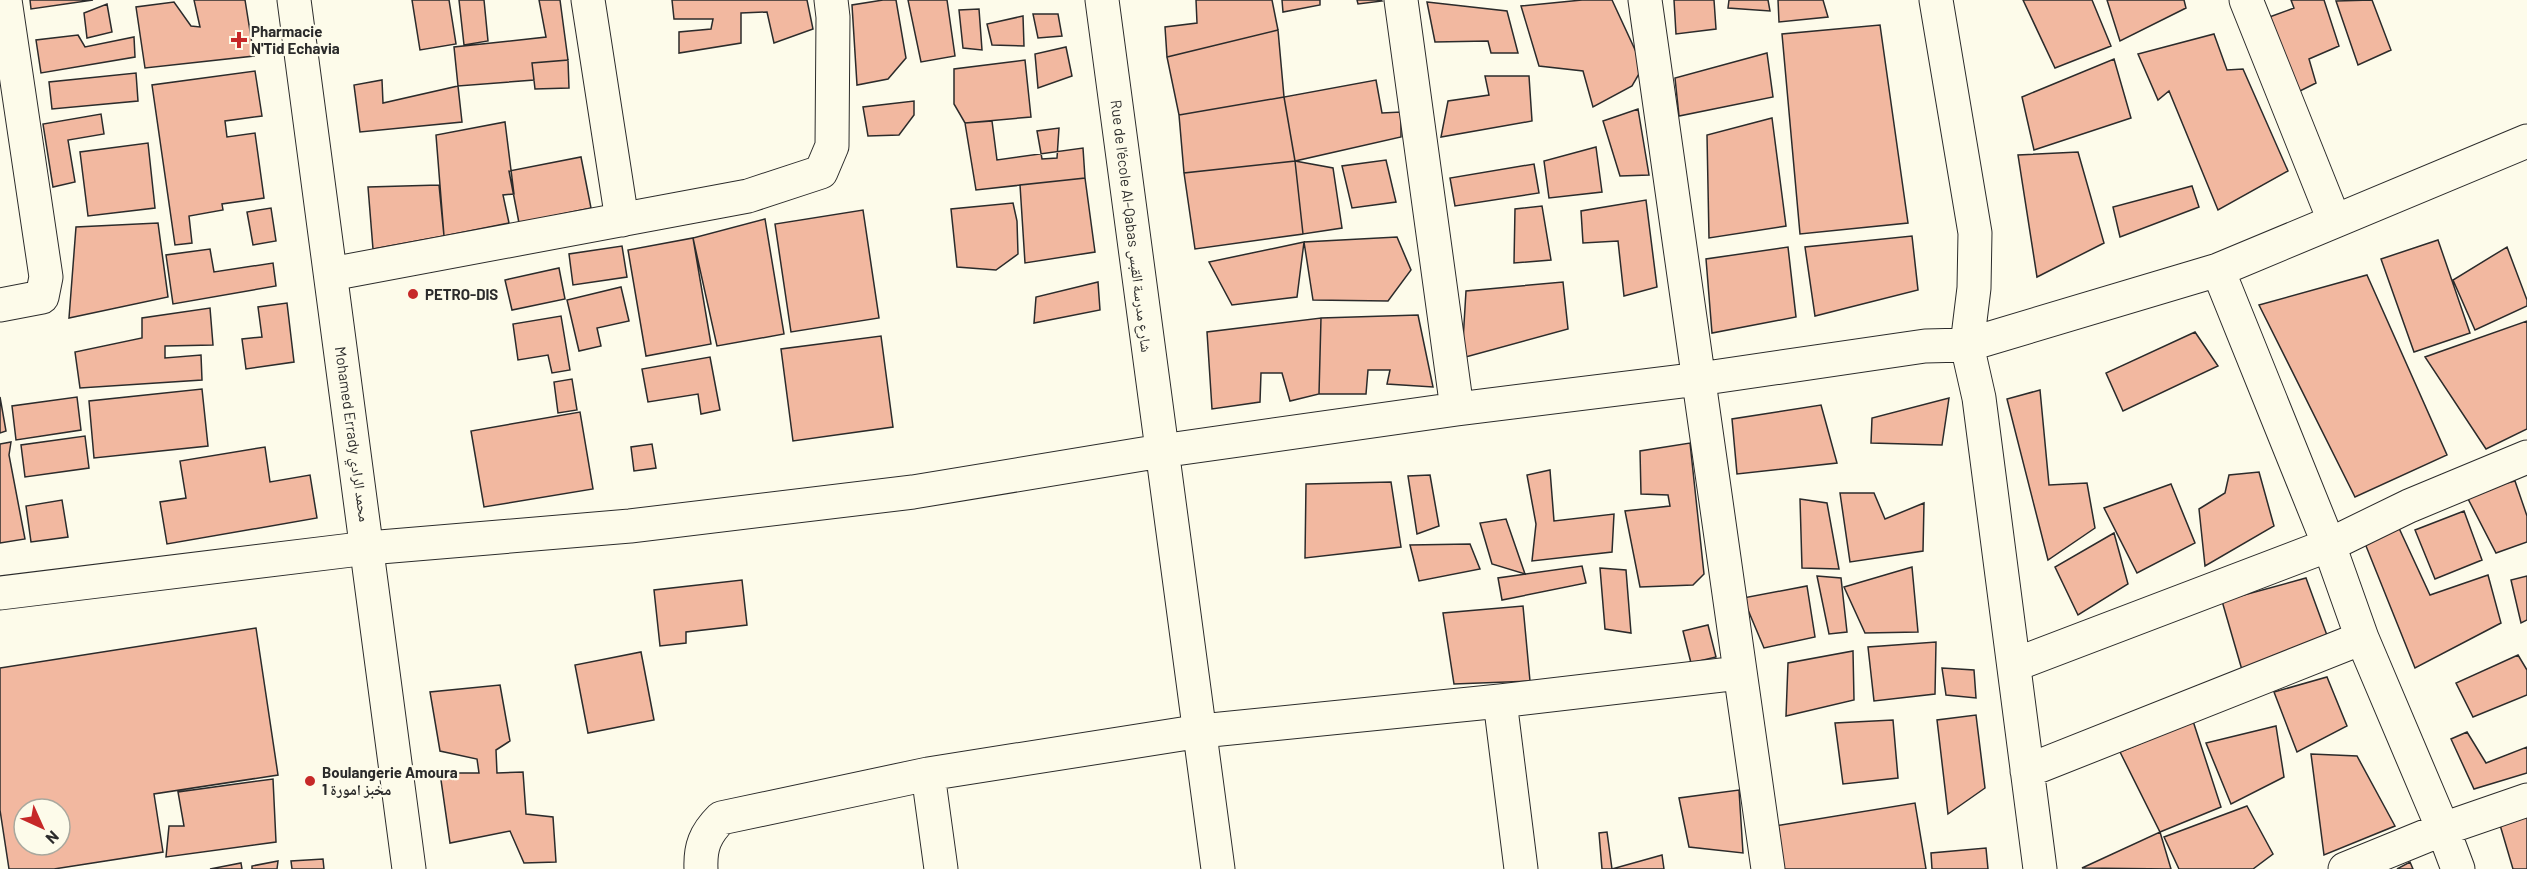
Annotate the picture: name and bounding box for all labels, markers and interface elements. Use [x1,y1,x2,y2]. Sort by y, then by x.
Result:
place label: Pharmacie N'Tid Echavia [251,22,340,57]
marker: Pharmacie N'Tid Echavia [232,33,246,47]
street label: Rue de l'école Al-Qabas شارع مدرسة القبس [1106,99,1156,354]
place label: PETRO-DIS [425,285,498,303]
marker: PETRO-DIS [406,287,420,301]
street label: Mohamed Errady محمد الرادي [328,345,374,524]
place label: Boulangerie Amoura 1 مخبز امورة [322,763,458,799]
marker: Boulangerie Amoura 1 مخبز امورة [303,774,317,788]
north arrow [12,797,72,857]
text: N [42,827,63,848]

